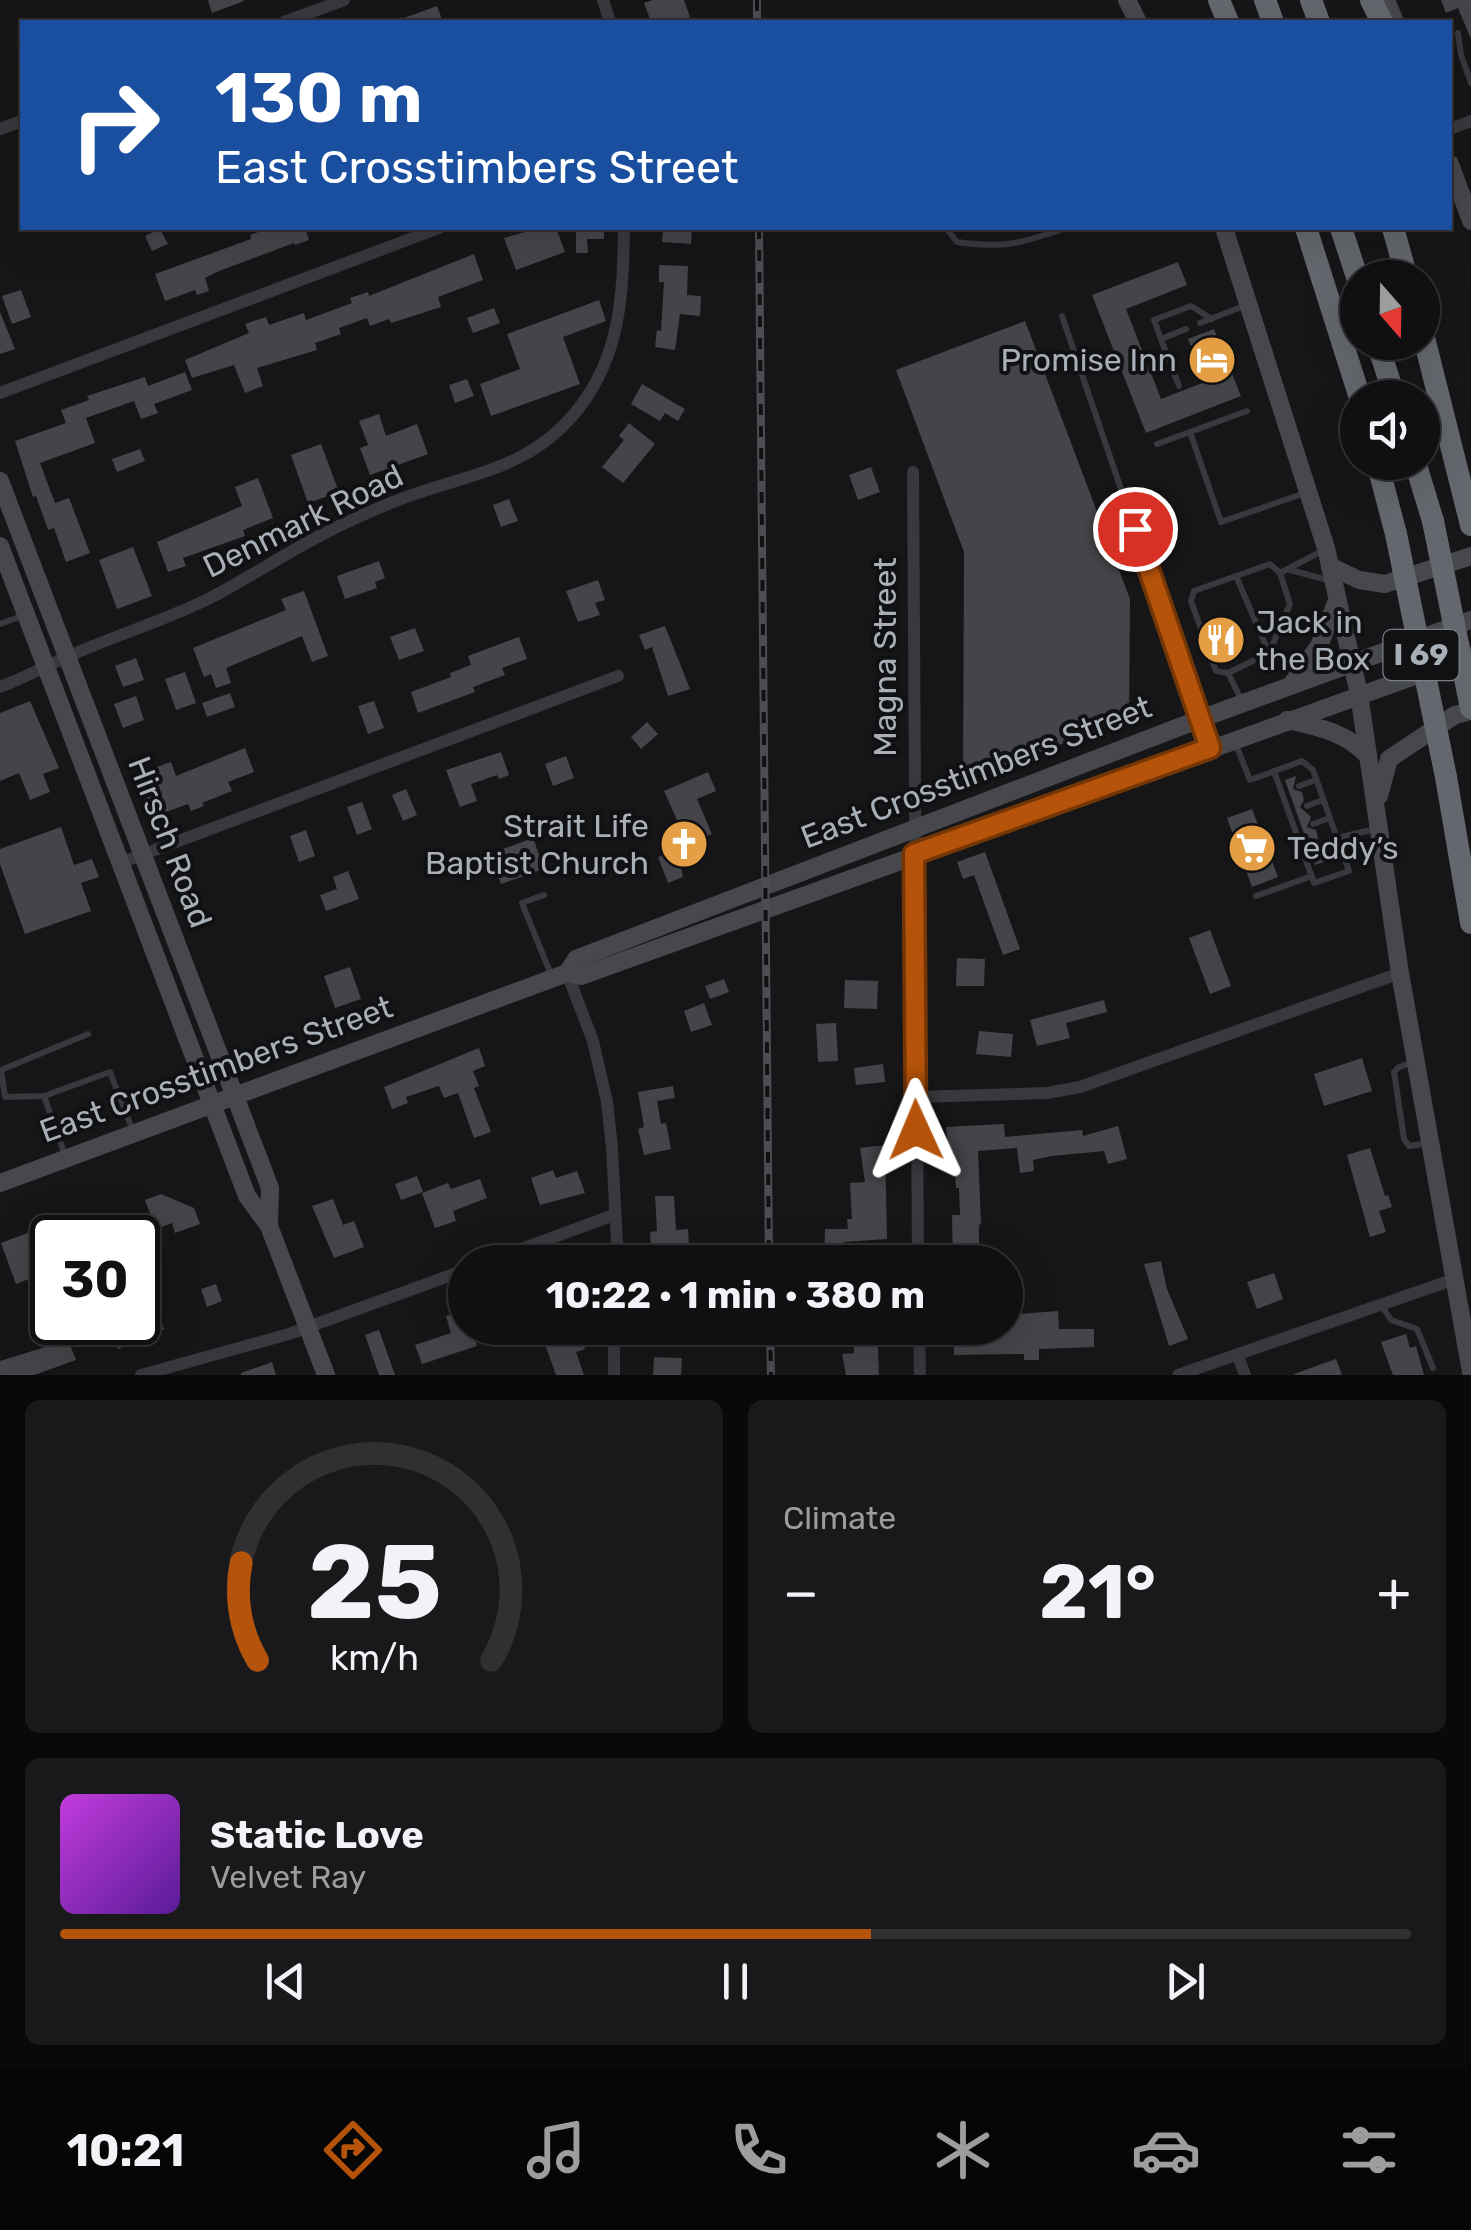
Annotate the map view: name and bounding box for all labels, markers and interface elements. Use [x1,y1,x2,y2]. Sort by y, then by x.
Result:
text: 130 m [215,57,423,140]
icon: right [50,60,180,190]
text: East Crosstimbers Street [215,141,739,194]
north arrow [1340,260,1440,360]
map controls [1340,260,1440,480]
hotel icon: Promise Inn [1186,334,1238,386]
place label: Promise Inn [1000,341,1177,379]
button: sound [1340,380,1440,480]
street label: Denmark Road [197,456,409,586]
pin [1093,487,1178,572]
icon: arrive [1108,502,1163,557]
street label: Magna Street [866,557,904,757]
place label: Jack in the Box [1256,603,1370,678]
restaurant icon: Jack in the Box [1195,614,1247,666]
road number: I 69 [1384,630,1458,680]
street label: East Crosstimbers Street [795,688,1157,856]
street label: Hirsch Road [120,751,220,933]
place label: Strait Life Baptist Church [425,807,649,882]
church icon: Strait Life Baptist Church [658,818,710,870]
supermarket icon: Teddy’s [1226,822,1278,874]
place label: Teddy’s [1287,829,1399,867]
street label: East Crosstimbers Street [35,987,397,1151]
position arrow [864,1078,968,1182]
speed limit sign: 30 [30,1215,160,1345]
text: 10:22 · 1 min · 380 m [546,1272,925,1318]
text: Climate [783,1499,896,1537]
text: 25 [307,1521,441,1644]
text: 21° [1039,1548,1156,1637]
text: − [783,1560,819,1625]
text: + [1377,1560,1411,1625]
text: km/h [329,1637,419,1679]
text: Static Love [210,1812,424,1858]
text: Velvet Ray [210,1858,366,1896]
icon: previous [258,1954,313,2009]
icon: pause [708,1954,763,2009]
icon: next [1158,1954,1213,2009]
icon: directions [318,2115,388,2185]
icon: music [521,2115,591,2185]
icon: phone [724,2115,794,2185]
icon: climate [928,2115,998,2185]
icon: car [1131,2115,1201,2185]
icon: filters [1334,2115,1404,2185]
text: 10:21 [67,2124,184,2177]

